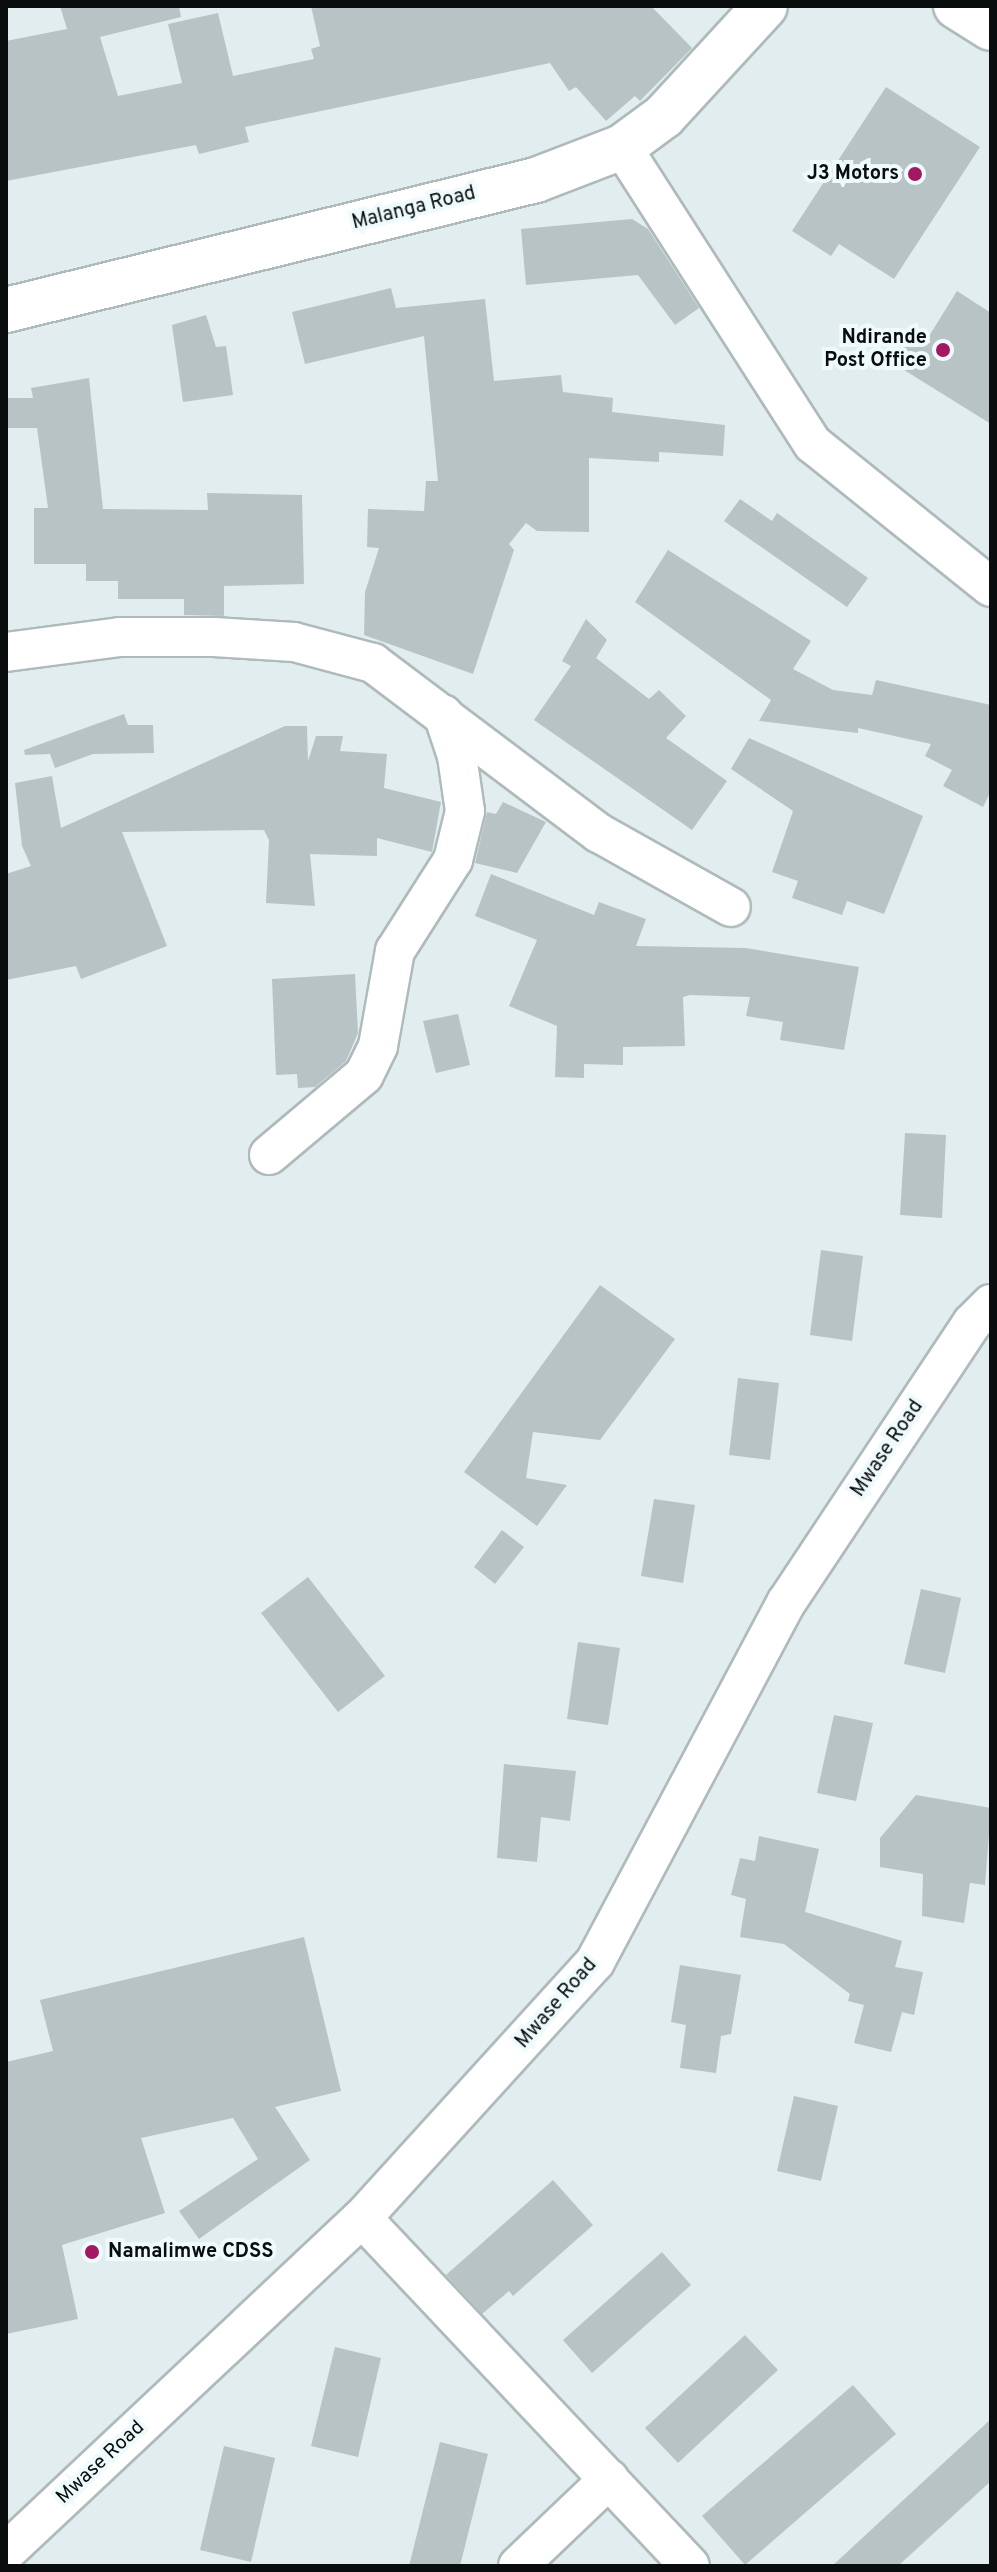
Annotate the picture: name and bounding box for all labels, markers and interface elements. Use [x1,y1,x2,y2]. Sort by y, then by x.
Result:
place label: J3 Motors [807,162,899,186]
marker: J3 Motors [906,165,924,183]
street label: Malanga Road [350,182,478,236]
place label: Ndirande Post Office [824,326,927,373]
marker: Ndirande Post Office [934,341,952,359]
street label: Mwase Road [847,1396,929,1502]
street label: Mwase Road [511,1954,603,2054]
place label: Namalimwe CDSS [108,2240,274,2264]
marker: Namalimwe CDSS [83,2243,101,2261]
street label: Mwase Road [52,2416,150,2510]

